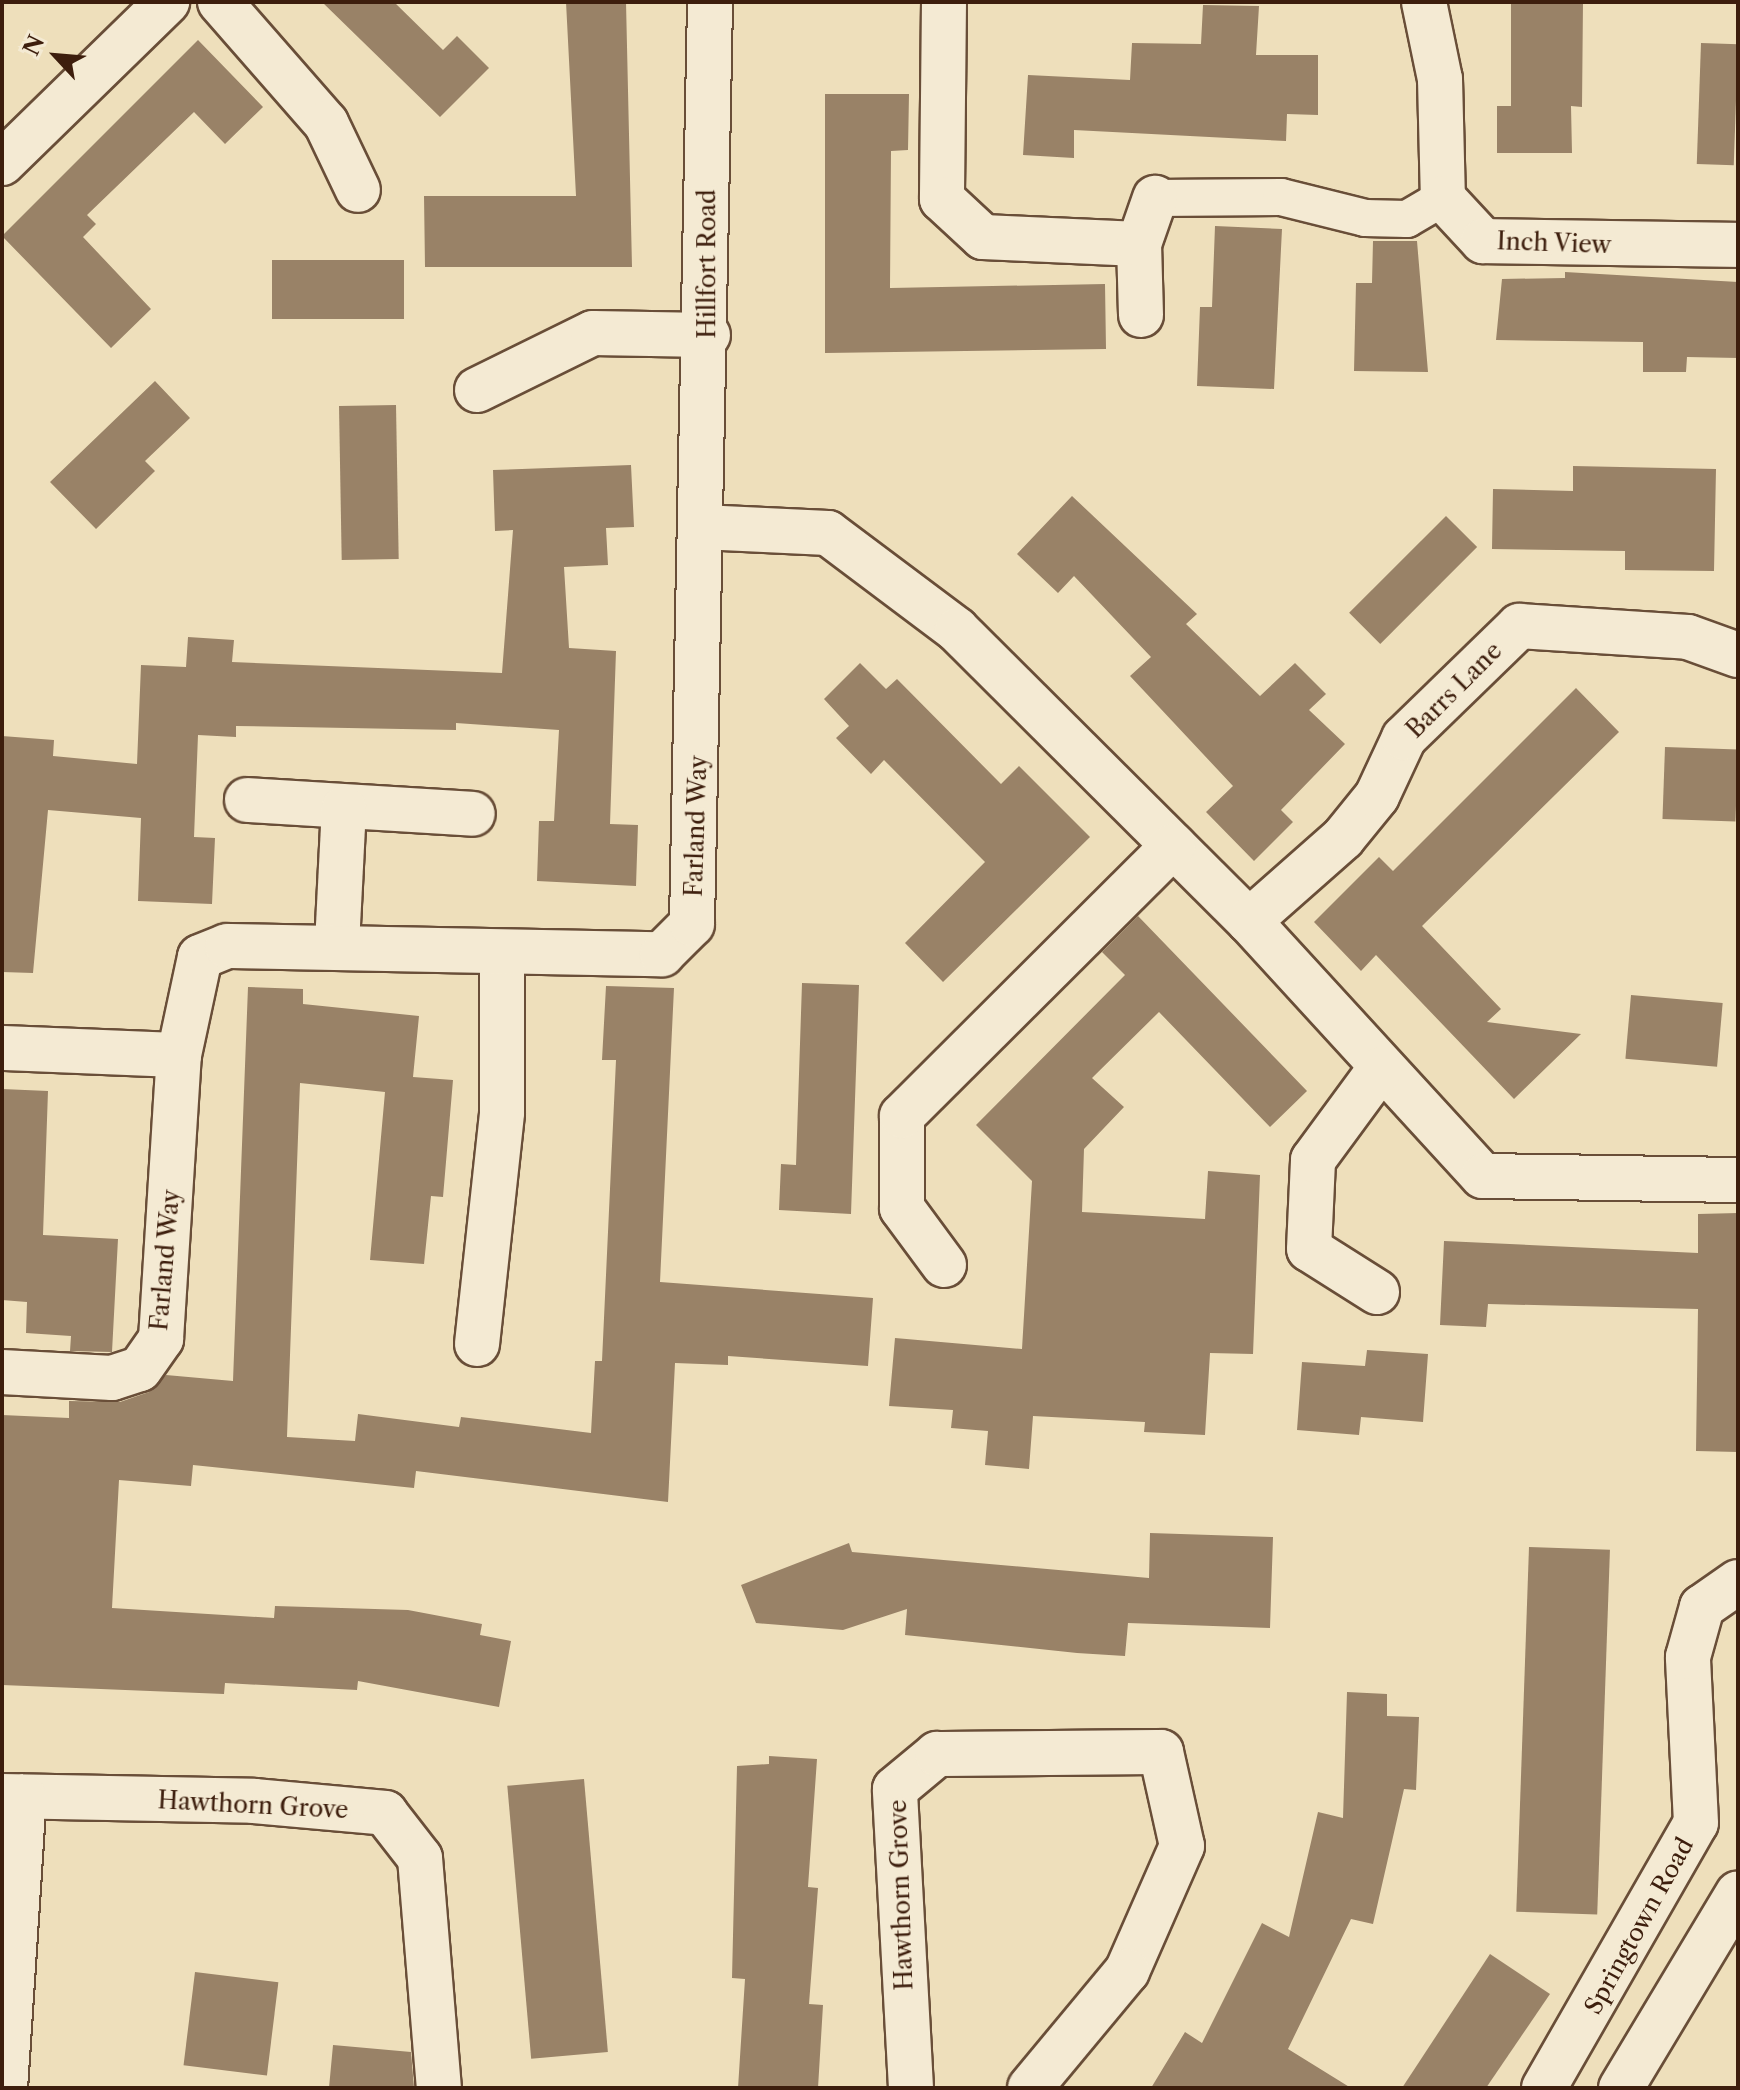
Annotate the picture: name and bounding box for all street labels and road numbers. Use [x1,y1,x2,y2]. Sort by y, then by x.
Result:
street label: Hillfort Road [693,189,721,339]
street label: Inch View [1496,227,1612,259]
street label: Barrs Lane [1400,636,1508,744]
street label: Farland Way [679,754,713,898]
street label: Farland Way [144,1188,186,1332]
street label: Hawthorn Grove [157,1786,349,1824]
street label: Hawthorn Grove [883,1799,919,1991]
street label: Springtown Road [1579,1833,1699,2019]

